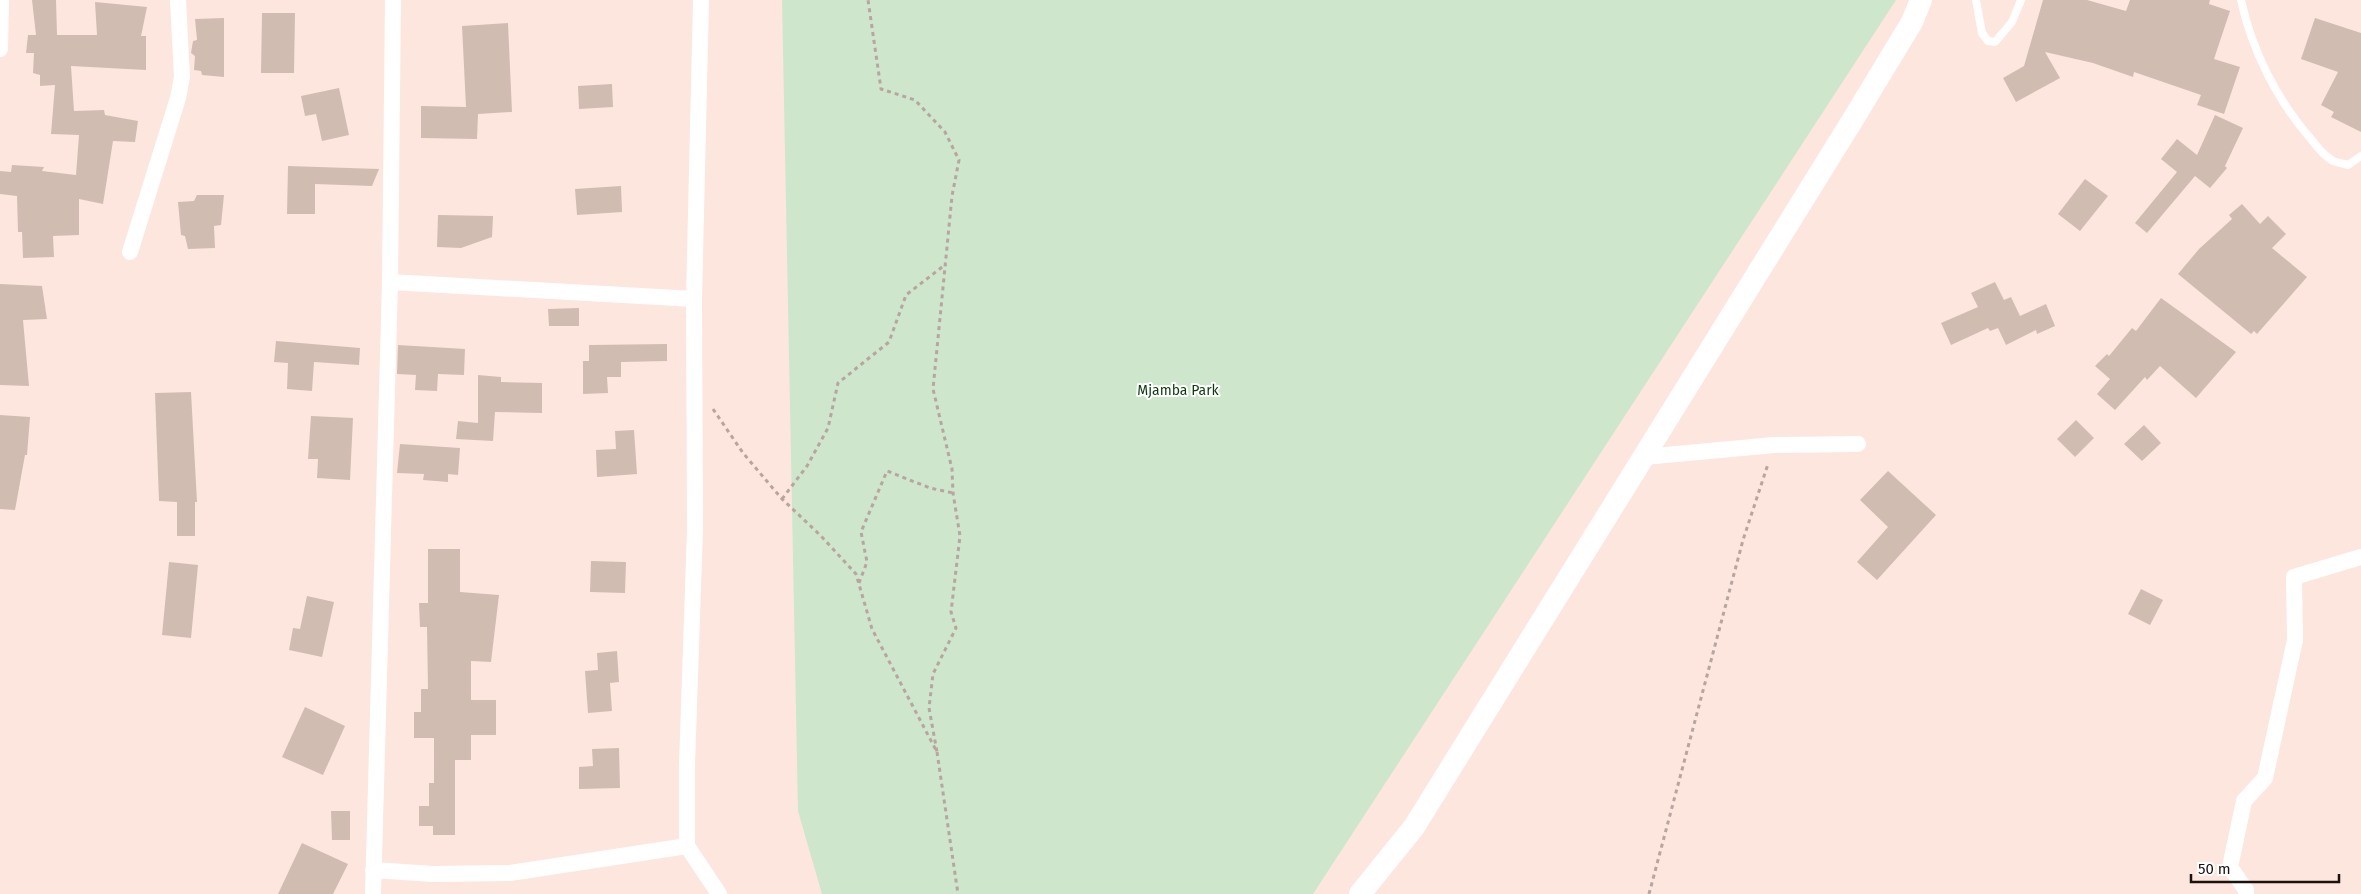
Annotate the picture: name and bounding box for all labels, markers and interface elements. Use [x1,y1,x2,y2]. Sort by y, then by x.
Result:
park label: Mjamba Park [1137,382,1220,399]
scale bar [2191,852,2338,884]
text: 50 m [2198,860,2231,878]

